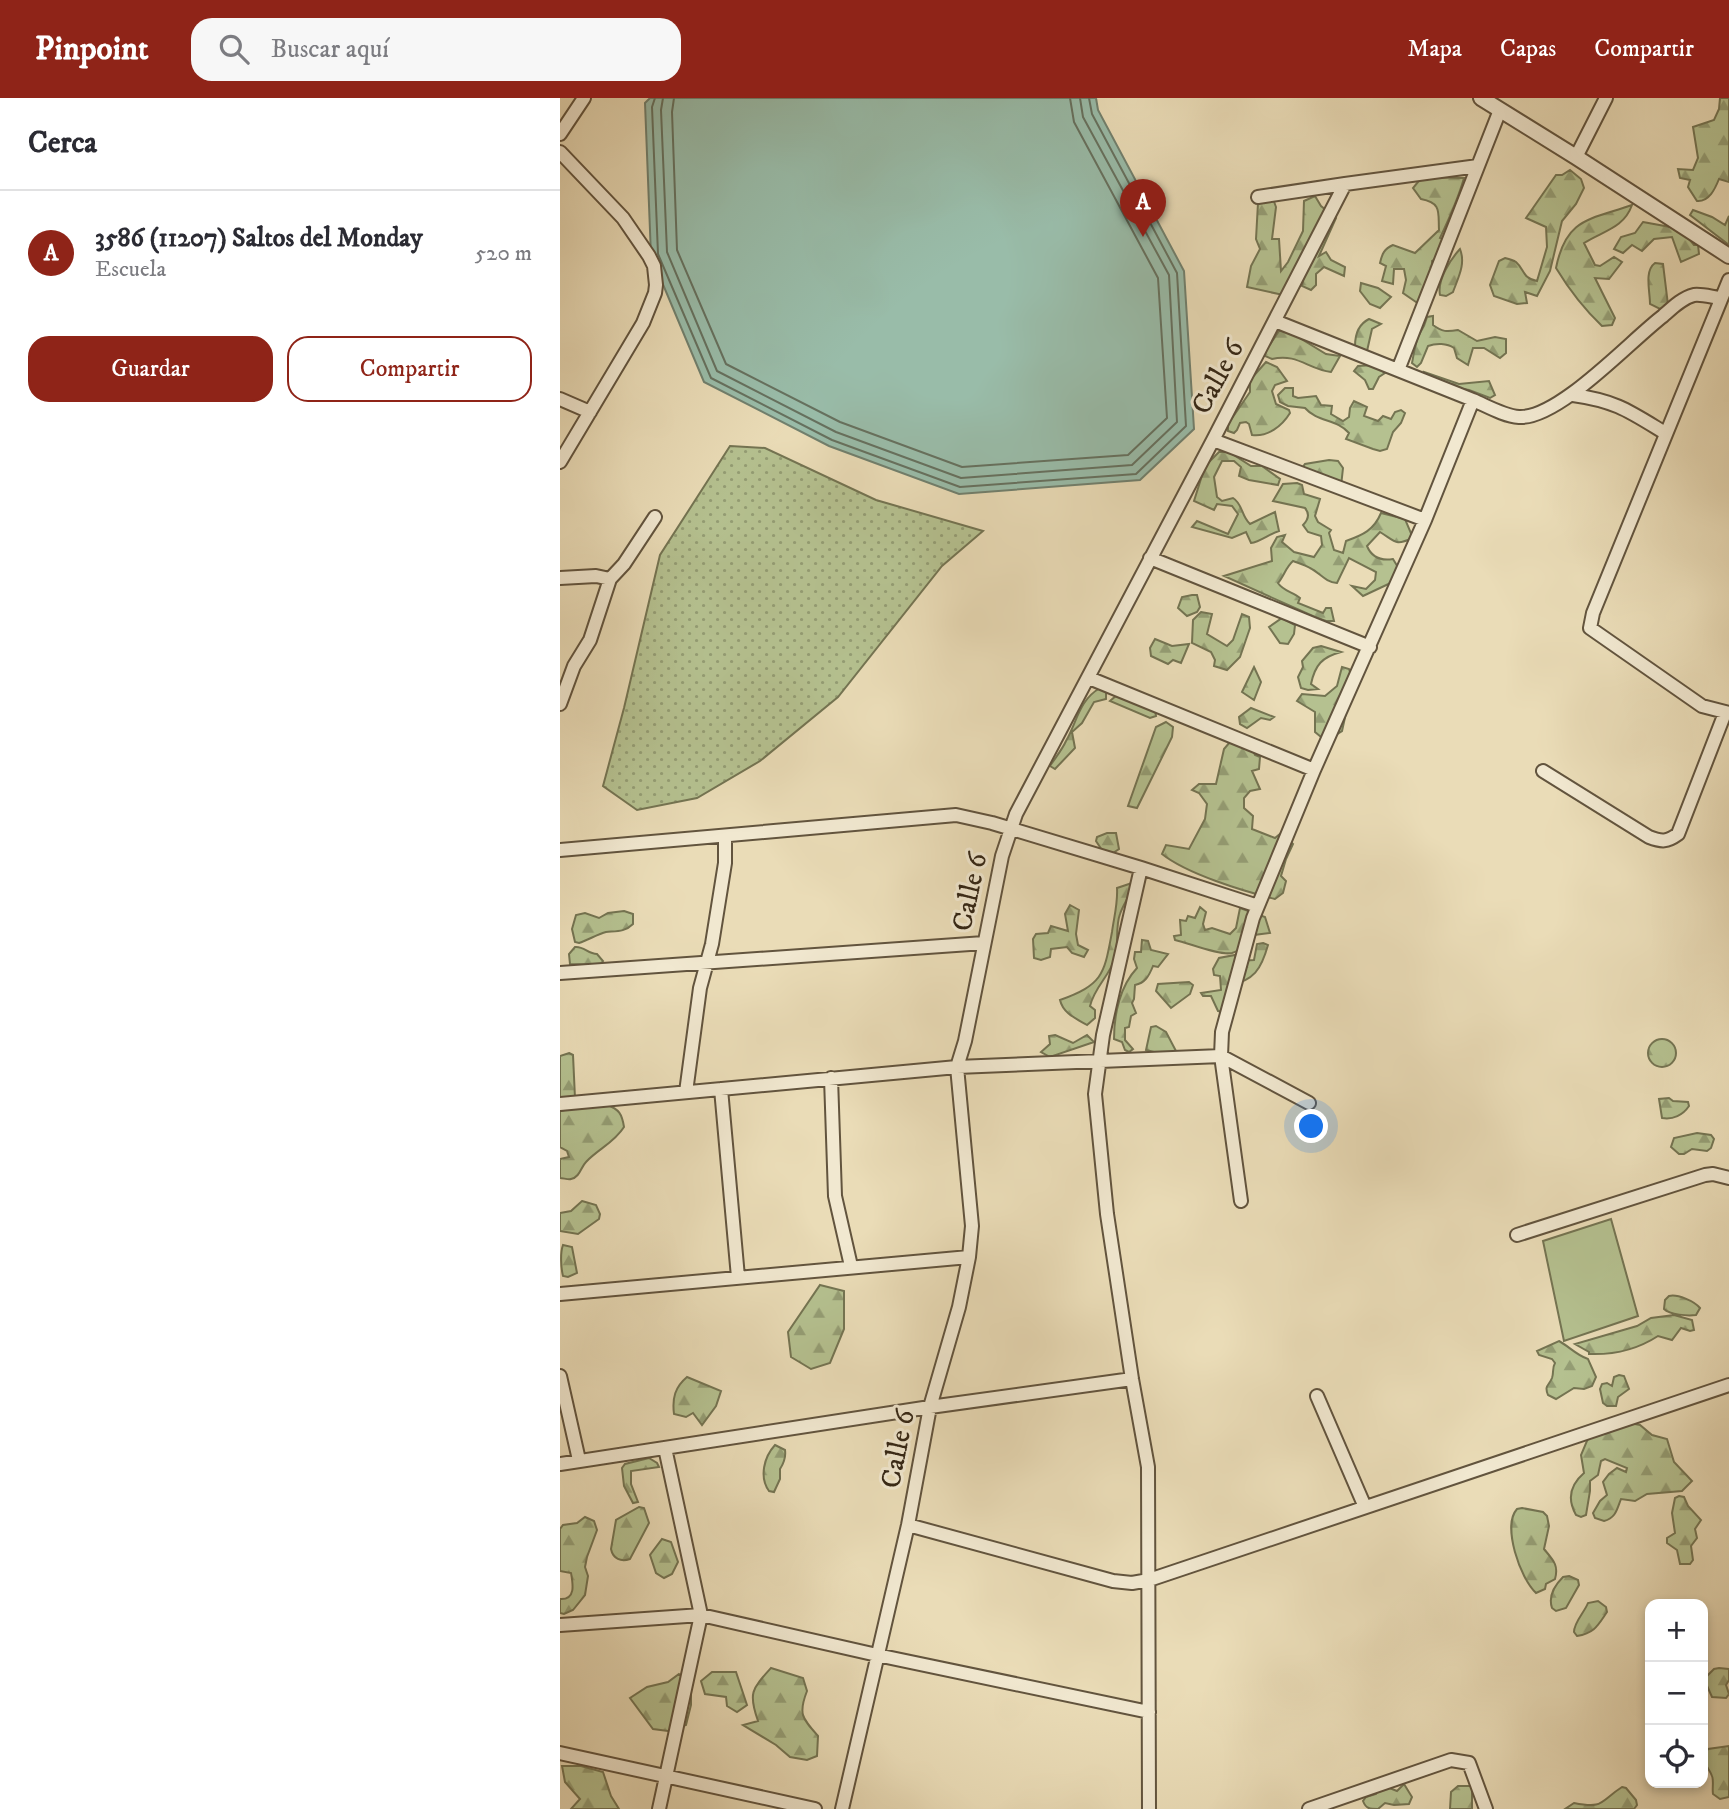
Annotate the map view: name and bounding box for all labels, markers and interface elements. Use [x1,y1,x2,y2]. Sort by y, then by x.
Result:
search box [191,18,681,81]
text: Pinpoint [35,29,149,70]
icon: search [215,30,253,68]
text: Buscar aquí [271,33,389,66]
text: Mapa [1408,34,1462,64]
text: Capas [1500,34,1556,64]
text: Compartir [1594,34,1694,64]
text: Cerca [28,125,97,162]
pin: A [1120,179,1166,237]
text: 3586 (11207) Saltos del Monday [95,222,423,255]
text: A [44,239,58,268]
text: 520 m [475,239,532,268]
text: Escuela [95,255,166,284]
street label: Calle 6 [1184,332,1253,420]
button: Guardar [28,336,273,402]
button: Compartir [287,336,532,402]
street label: Calle 6 [945,848,996,934]
your location [1294,1109,1328,1143]
street label: Calle 6 [873,1405,923,1491]
map controls [1645,1599,1708,1788]
button: + [1645,1599,1708,1662]
button: − [1645,1662,1708,1725]
button: locate [1645,1725,1708,1788]

